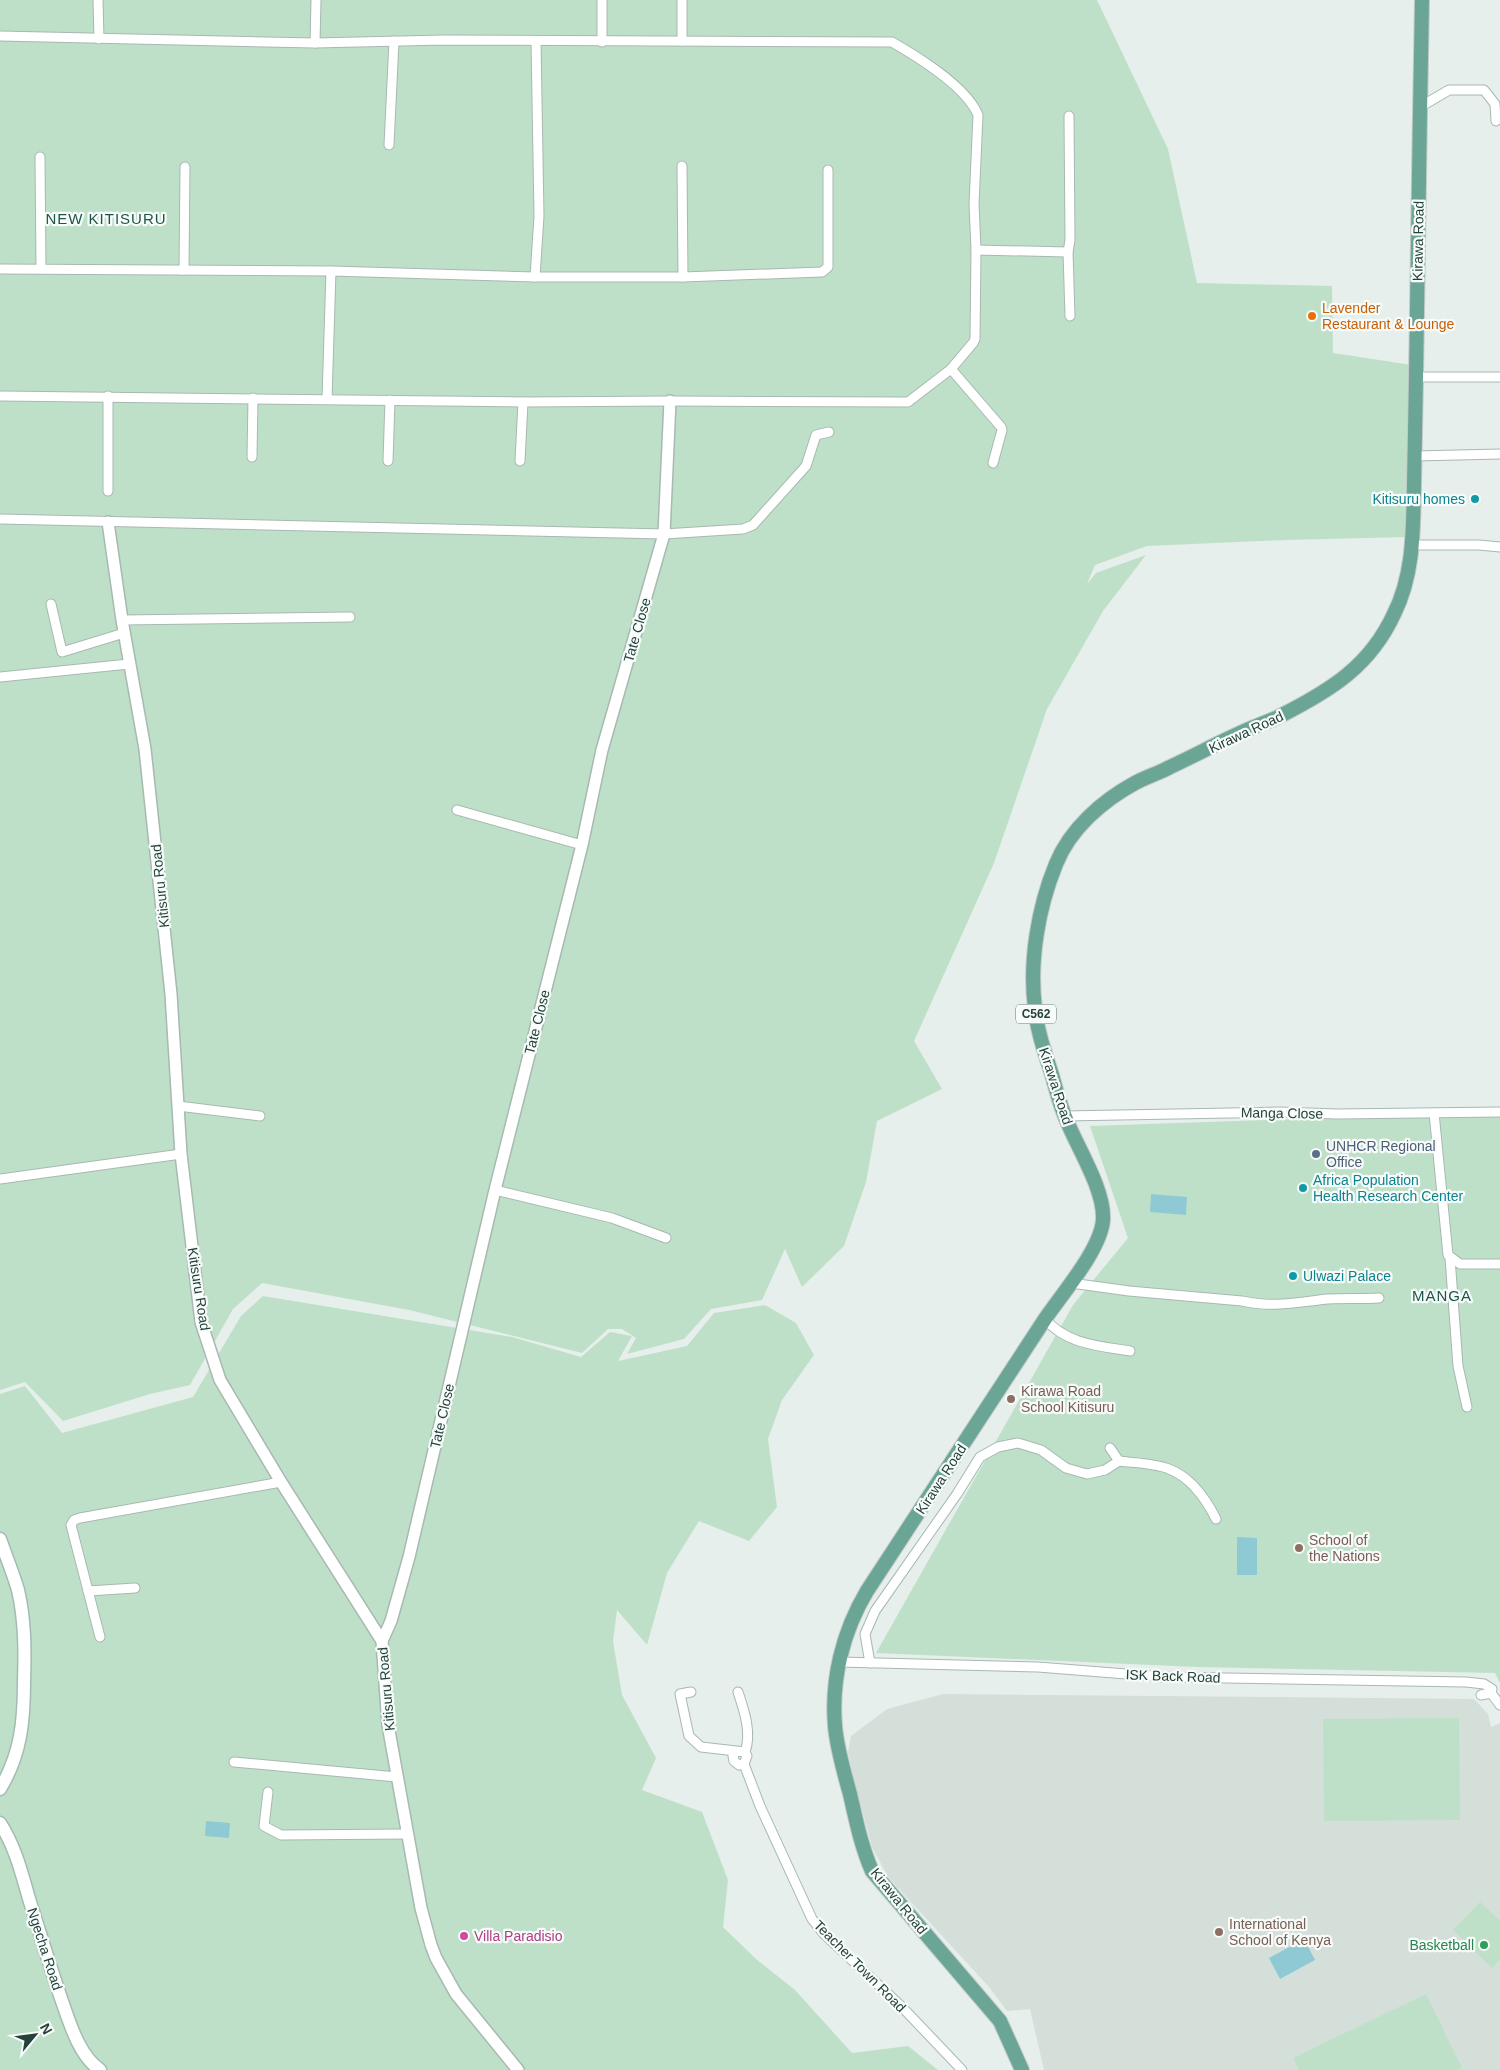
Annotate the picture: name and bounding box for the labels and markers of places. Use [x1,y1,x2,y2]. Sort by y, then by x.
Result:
place label: Lavender Restaurant & Lounge [1322,300,1455,332]
marker: Lavender Restaurant & Lounge [1306,310,1318,322]
place label: Kitisuru homes [1372,491,1465,507]
marker: Kitisuru homes [1469,493,1481,505]
place label: UNHCR Regional Office [1326,1138,1436,1170]
marker: UNHCR Regional Office [1310,1148,1322,1160]
place label: Africa Population Health Research Center [1313,1172,1464,1204]
marker: Africa Population Health Research Center [1297,1182,1309,1194]
place label: Ulwazi Palace [1303,1268,1391,1284]
marker: Ulwazi Palace [1287,1270,1299,1282]
place label: Kirawa Road School Kitisuru [1021,1383,1114,1415]
marker: Kirawa Road School Kitisuru [1005,1393,1017,1405]
place label: School of the Nations [1309,1532,1380,1564]
marker: School of the Nations [1293,1542,1305,1554]
place label: International School of Kenya [1229,1916,1331,1948]
marker: International School of Kenya [1213,1926,1225,1938]
place label: Villa Paradisio [474,1928,563,1944]
marker: Villa Paradisio [458,1930,470,1942]
place label: Basketball [1409,1937,1474,1953]
marker: Basketball [1478,1939,1490,1951]

